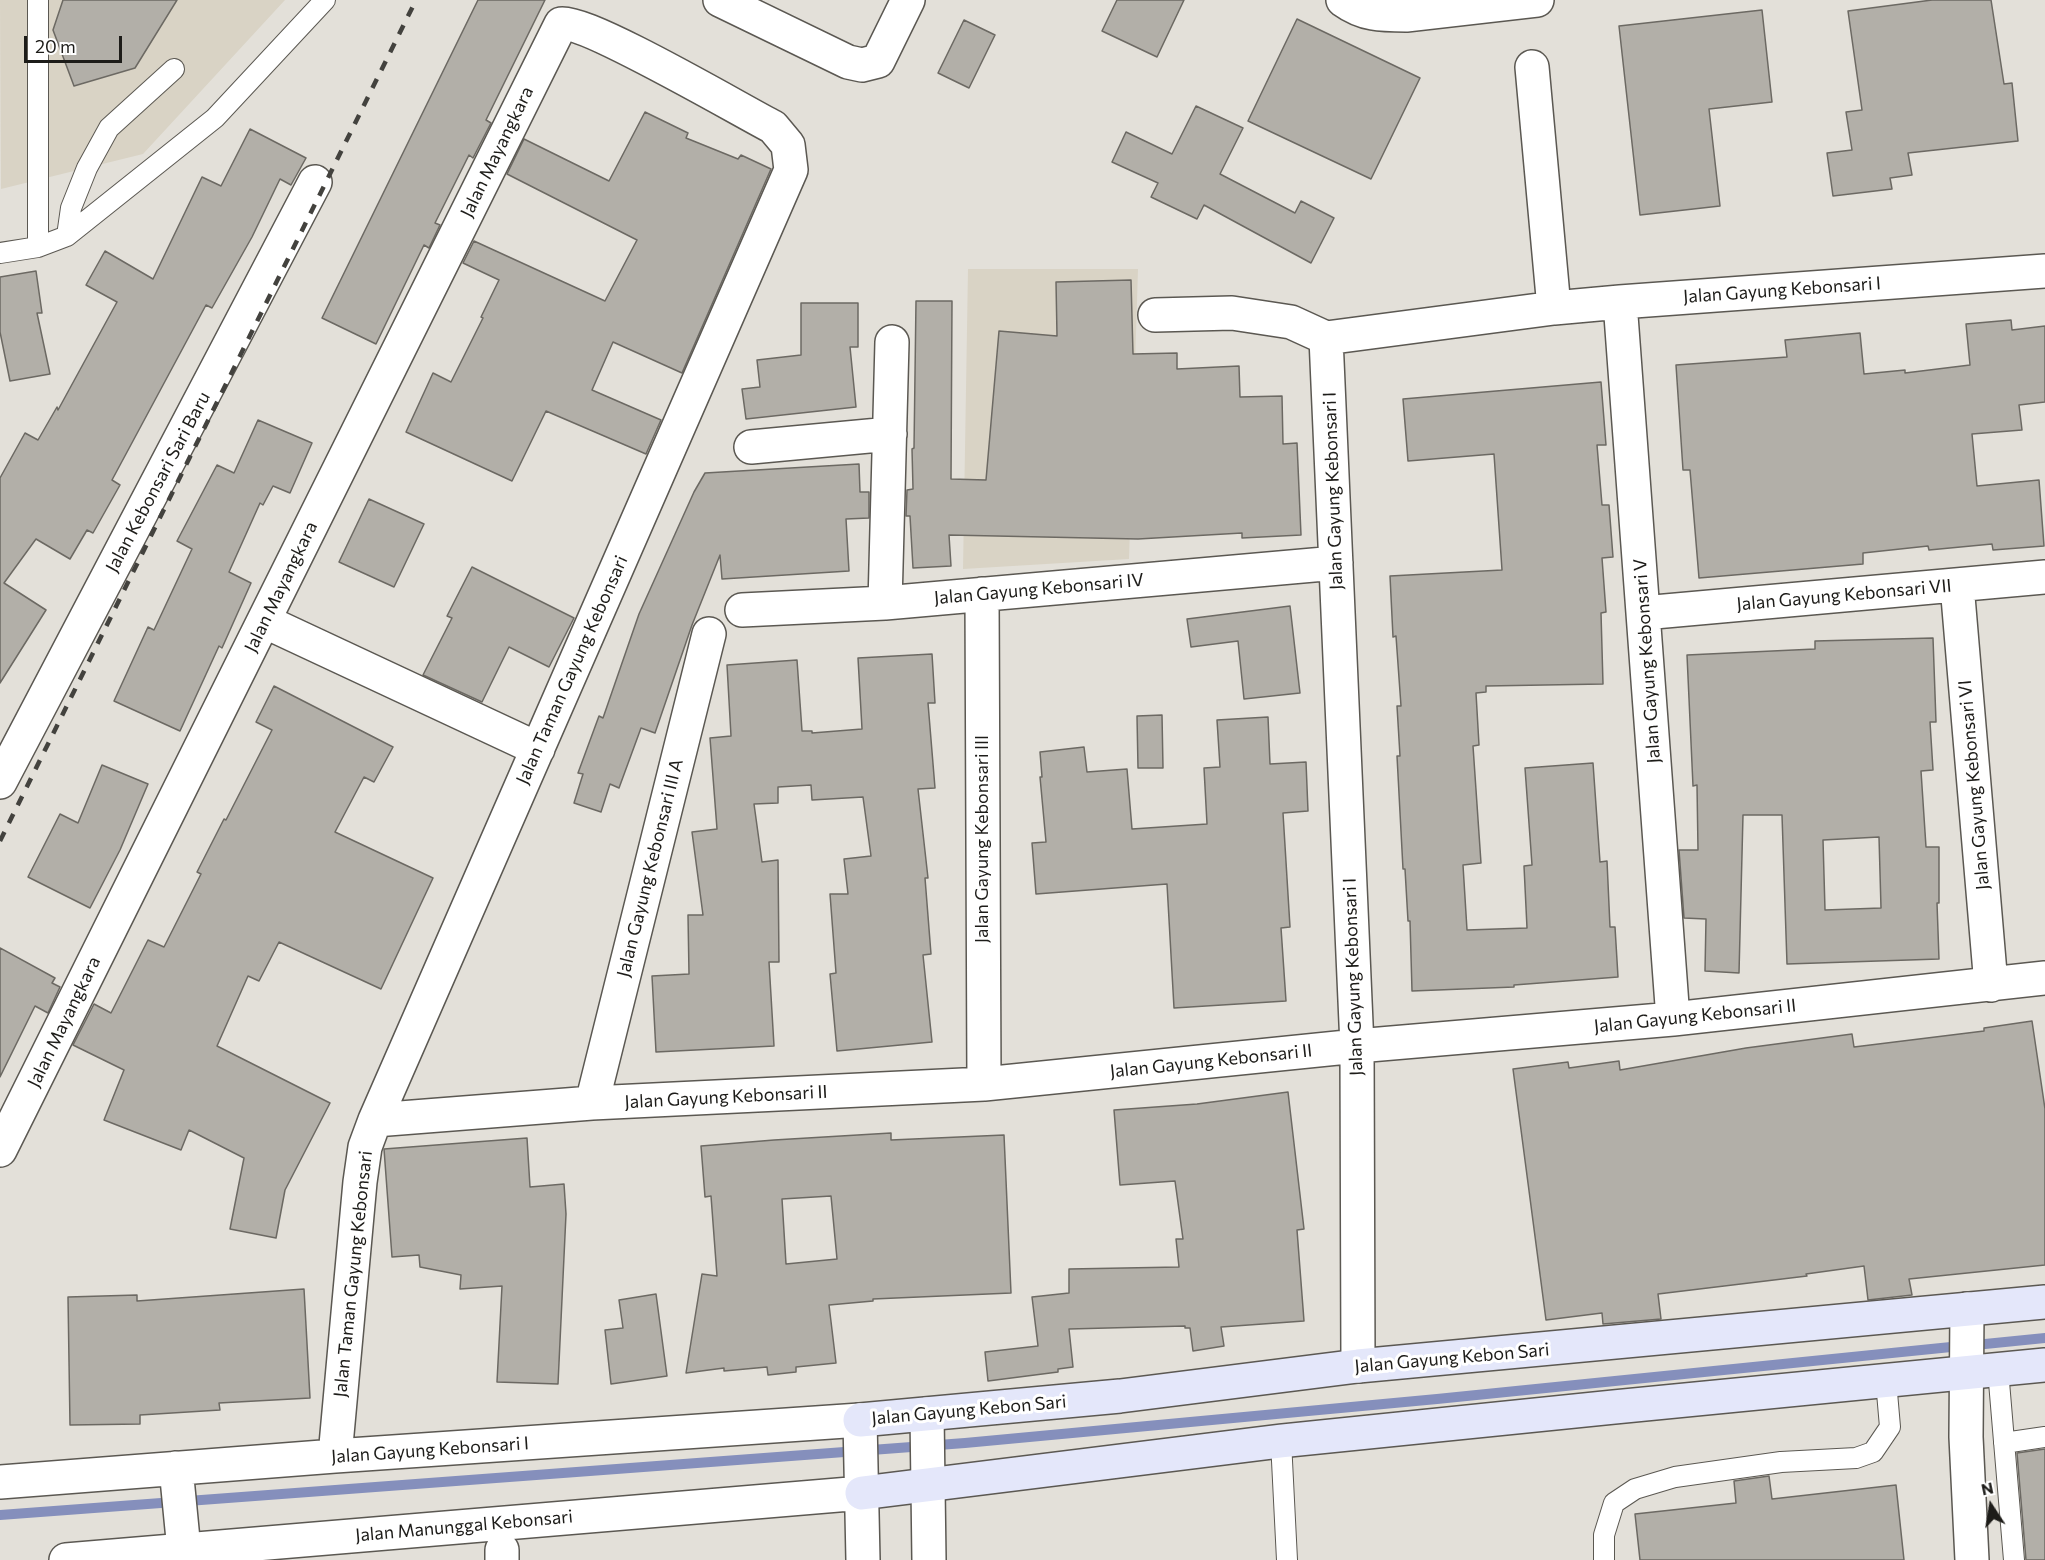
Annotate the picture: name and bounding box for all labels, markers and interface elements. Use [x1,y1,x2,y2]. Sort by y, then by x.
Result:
scale bar [27,24,124,62]
text: 20 m [35,35,76,57]
street label: Jalan Mayangkara [456,83,538,221]
street label: Jalan Gayung Kebonsari I [1682,272,1882,308]
street label: Jalan Kebonsari Sari Baru [101,388,215,576]
street label: Jalan Gayung Kebonsari I [1319,392,1347,590]
street label: Jalan Mayangkara [240,518,322,656]
street label: Jalan Taman Gayung Kebonsari [512,552,632,788]
street label: Jalan Gayung Kebonsari V [1629,558,1665,764]
street label: Jalan Gayung Kebonsari IV [933,569,1145,609]
street label: Jalan Gayung Kebonsari VII [1736,575,1952,615]
street label: Jalan Gayung Kebonsari VI [1954,679,1994,891]
street label: Jalan Gayung Kebonsari III [971,735,993,943]
street label: Jalan Gayung Kebonsari III A [612,757,688,979]
street label: Jalan Gayung Kebonsari I [1339,878,1367,1076]
street label: Jalan Mayangkara [23,953,105,1091]
street label: Jalan Gayung Kebonsari II [1593,995,1797,1037]
street label: Jalan Gayung Kebonsari II [1109,1040,1313,1082]
street label: Jalan Gayung Kebonsari II [624,1081,828,1113]
street label: Jalan Taman Gayung Kebonsari [329,1150,377,1398]
street label: Jalan Gayung Kebon Sari [1354,1339,1550,1377]
street label: Jalan Gayung Kebon Sari [871,1391,1067,1429]
street label: Jalan Gayung Kebonsari I [330,1432,530,1468]
north arrow [1961,1476,2021,1536]
text: N [1979,1477,1995,1498]
street label: Jalan Manunggal Kebonsari [354,1506,574,1546]

